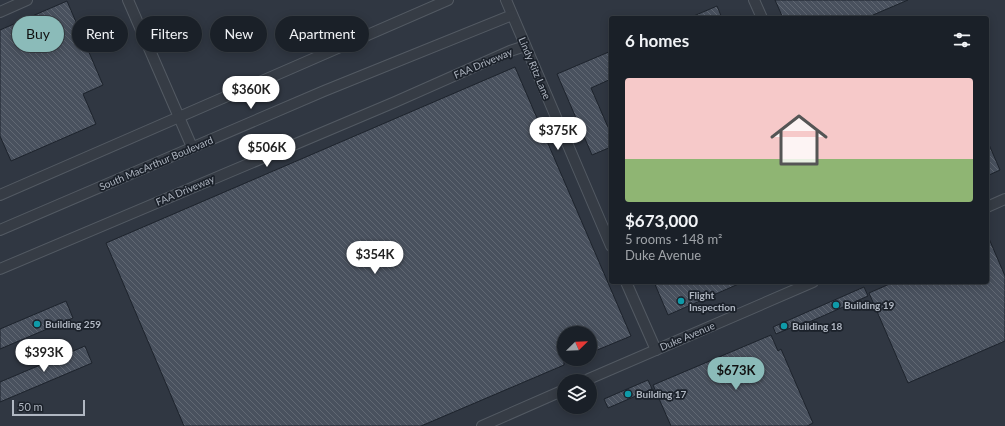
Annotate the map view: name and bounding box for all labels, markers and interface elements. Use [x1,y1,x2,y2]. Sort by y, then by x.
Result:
chip: Buy [12,16,64,52]
chip: Rent [72,16,128,52]
chip: Filters [136,16,202,52]
chip: New [210,16,267,52]
chip: Apartment [275,16,369,52]
icon: filters [951,29,973,51]
text: 6 homes [625,30,689,51]
street label: Lindy Ritz Lane [517,35,553,101]
street label: FAA Driveway [452,45,515,81]
pin: $360K [223,76,279,110]
text: $360K [231,81,271,97]
icon: home [763,104,835,176]
pin: $375K [530,117,586,151]
text: $375K [538,122,578,138]
street label: South MacArthur Boulevard [97,134,215,192]
pin: $506K [239,134,295,168]
text: $506K [247,139,287,155]
street label: FAA Driveway [154,172,217,208]
text: $673,000 [625,210,698,231]
text: 5 rooms · 148 m² [625,231,722,247]
pin: $354K [347,241,403,275]
text: $354K [355,246,395,262]
text: Duke Avenue [625,247,701,263]
place label: Flight Inspection [689,289,736,313]
marker: Flight Inspection [676,296,686,306]
place label: Building 19 [844,299,895,311]
marker: Building 19 [831,300,841,310]
place label: Building 259 [45,318,101,330]
marker: Building 259 [32,319,42,329]
street label: Duke Avenue [658,319,716,353]
place label: Building 18 [792,320,843,332]
marker: Building 18 [779,321,789,331]
north arrow [557,326,597,366]
map controls [557,326,597,414]
pin: $393K [16,339,72,373]
text: $393K [24,344,64,360]
pin: $673K [708,357,764,391]
text: $673K [716,362,756,378]
button: layers [557,374,597,414]
place label: Building 17 [636,388,687,400]
marker: Building 17 [623,389,633,399]
scale bar [12,398,85,417]
text: 50 m [18,400,43,413]

